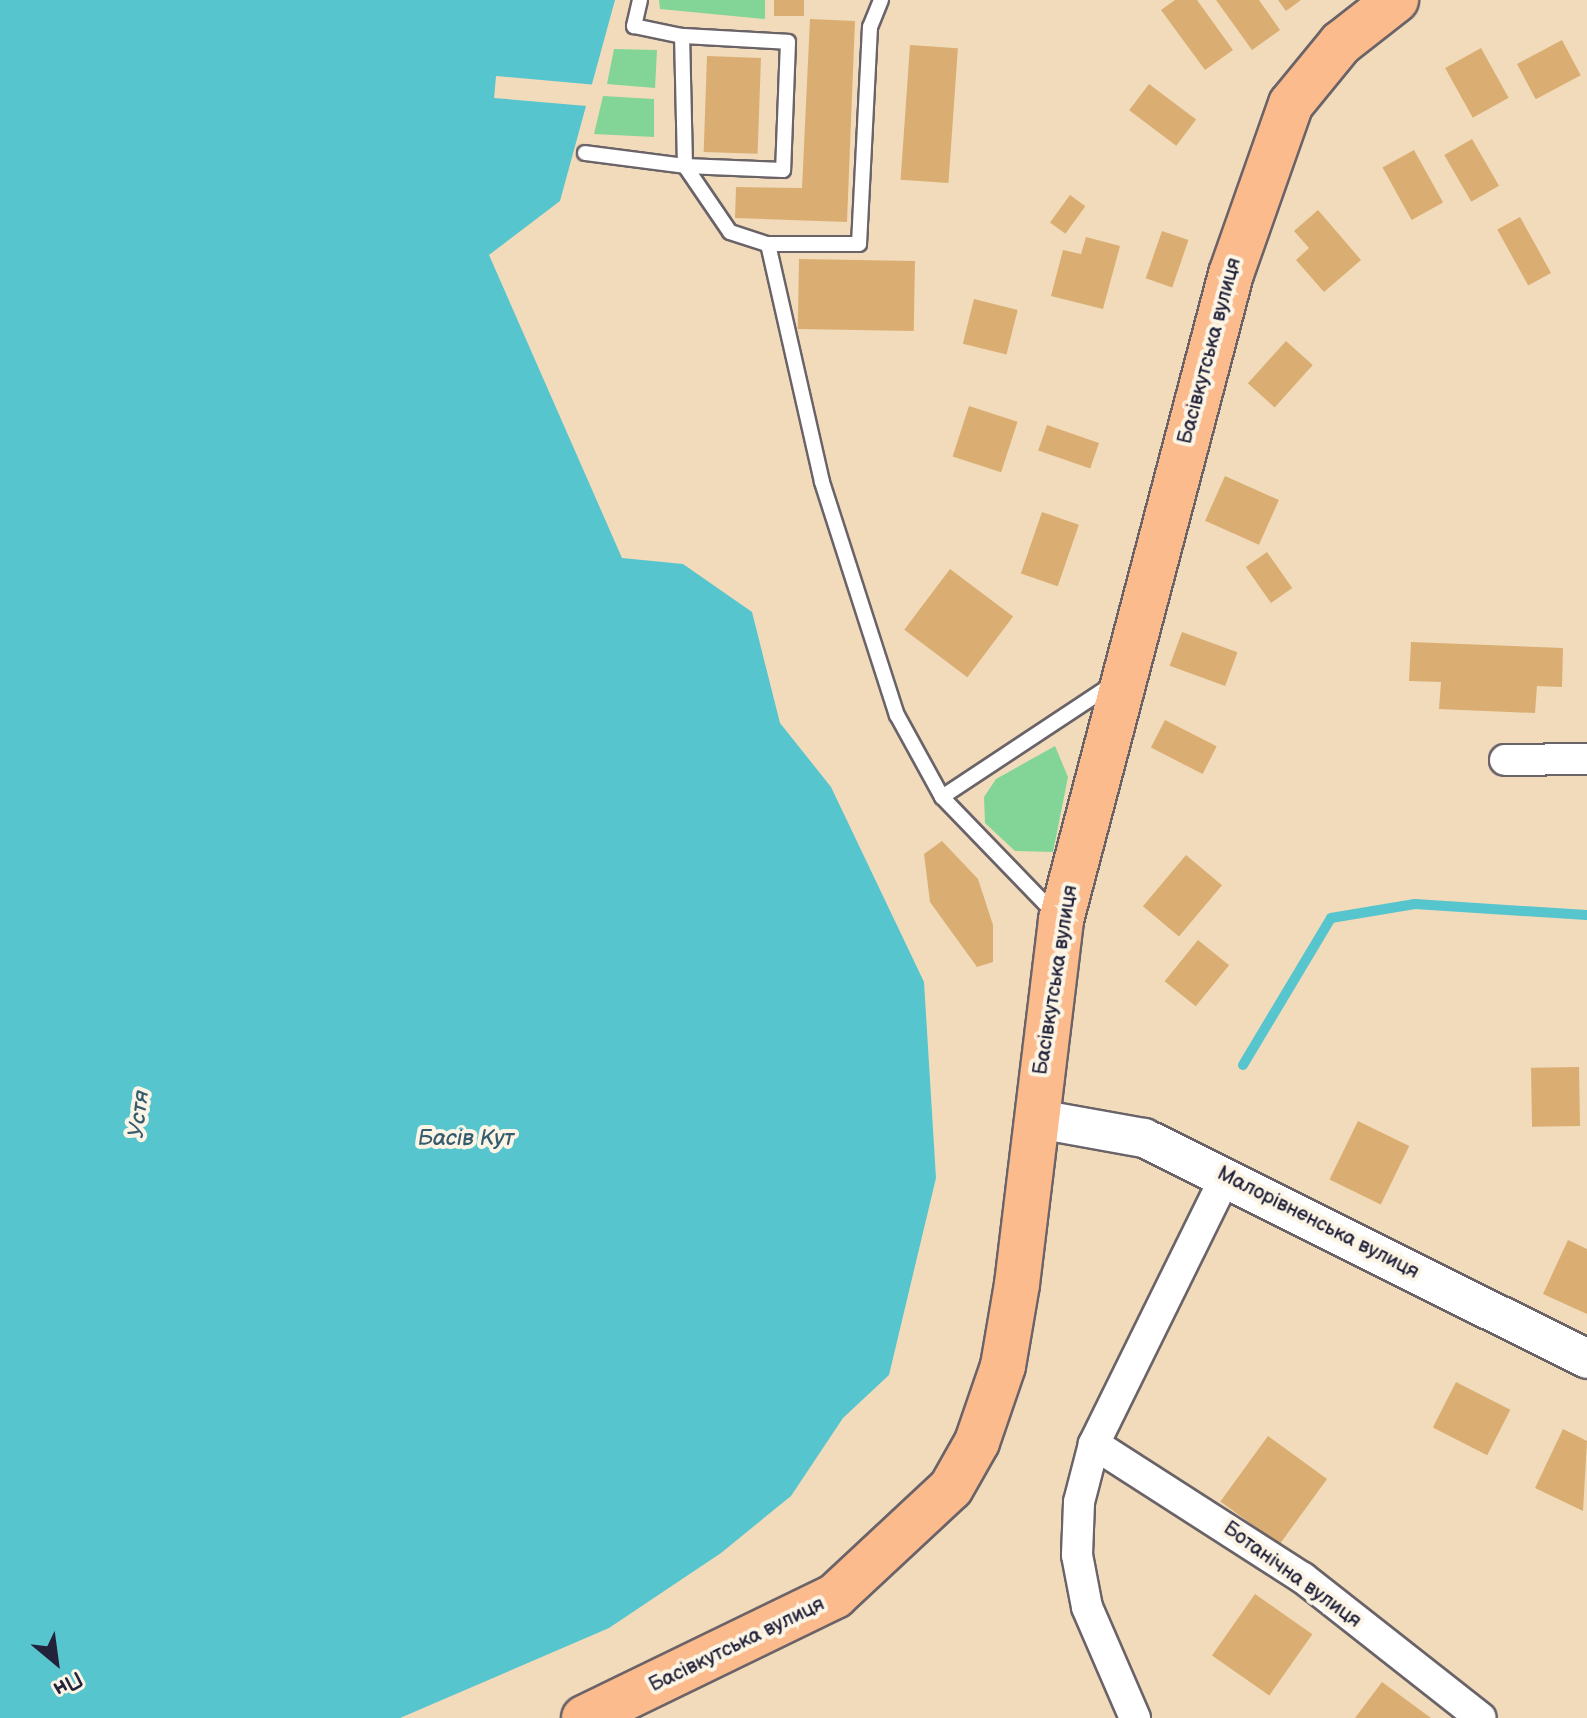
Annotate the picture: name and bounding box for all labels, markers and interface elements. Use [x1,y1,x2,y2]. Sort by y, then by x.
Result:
street label: Басівкутська вулиця [1174,255,1246,447]
street label: Басівкутська вулиця [1029,883,1083,1077]
water label: Устя [123,1089,155,1139]
water label: Басів Кут [418,1126,514,1152]
street label: Малорівненська вулиця [1213,1162,1423,1284]
street label: Ботанічна вулиця [1218,1517,1366,1633]
street label: Басівкутська вулиця [645,1592,829,1698]
north arrow [16,1622,96,1702]
text: Пн [49,1665,87,1702]

